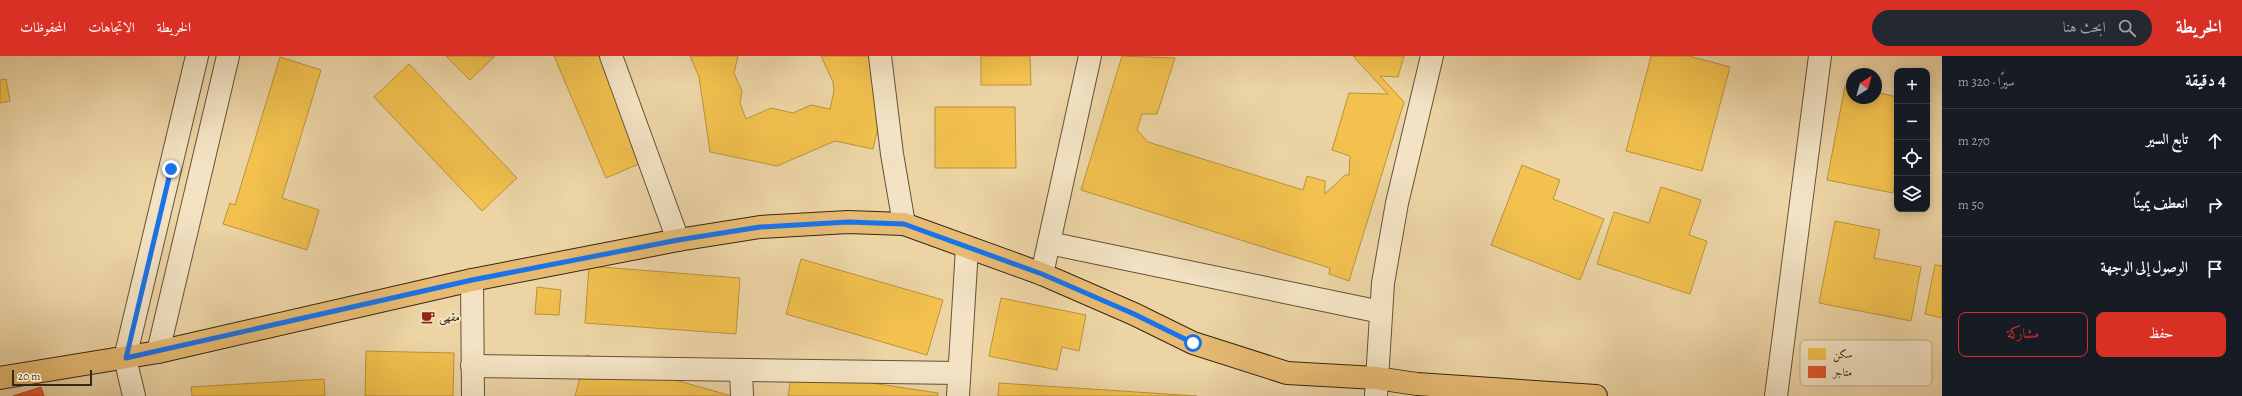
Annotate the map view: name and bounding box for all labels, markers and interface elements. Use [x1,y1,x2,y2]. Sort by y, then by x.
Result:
search box [1872,10,2152,46]
text: الخريطة [2176,14,2222,40]
text: ابحث هنا [2063,17,2106,37]
icon: search [2116,17,2138,39]
text: المحفوظات [20,18,66,37]
text: الاتجاهات [88,18,135,37]
text: الخريطة [157,18,191,37]
north arrow [1846,68,1882,104]
map controls [1894,68,1930,212]
button: + [1894,68,1930,104]
text: 4 دقيقة [2185,69,2226,92]
text: سيرًا · 320 m [1958,73,2015,90]
button: − [1894,104,1930,140]
text: تابع السير [2146,129,2188,149]
icon: ahead [2204,130,2226,152]
text: 270 m [1958,132,1990,149]
button: locate [1894,140,1930,176]
route end [162,160,180,178]
button: layers [1894,176,1930,212]
text: انعطف يمينًا [2133,193,2188,213]
icon: right [2204,194,2226,216]
text: 50 m [1958,196,1984,213]
text: الوصول إلى الوجهة [2101,257,2188,277]
icon: arrive [2204,258,2226,280]
cafe icon: مقهى [420,309,436,325]
place label: مقهى [439,309,460,326]
button: مشاركة [1958,312,2088,357]
button: حفظ [2096,312,2226,357]
route start [1184,334,1202,352]
legend [1800,340,1932,386]
text: سكن [1833,347,1852,363]
text: متاجر [1832,365,1852,380]
scale bar [12,368,92,387]
text: 20 m [18,369,40,384]

